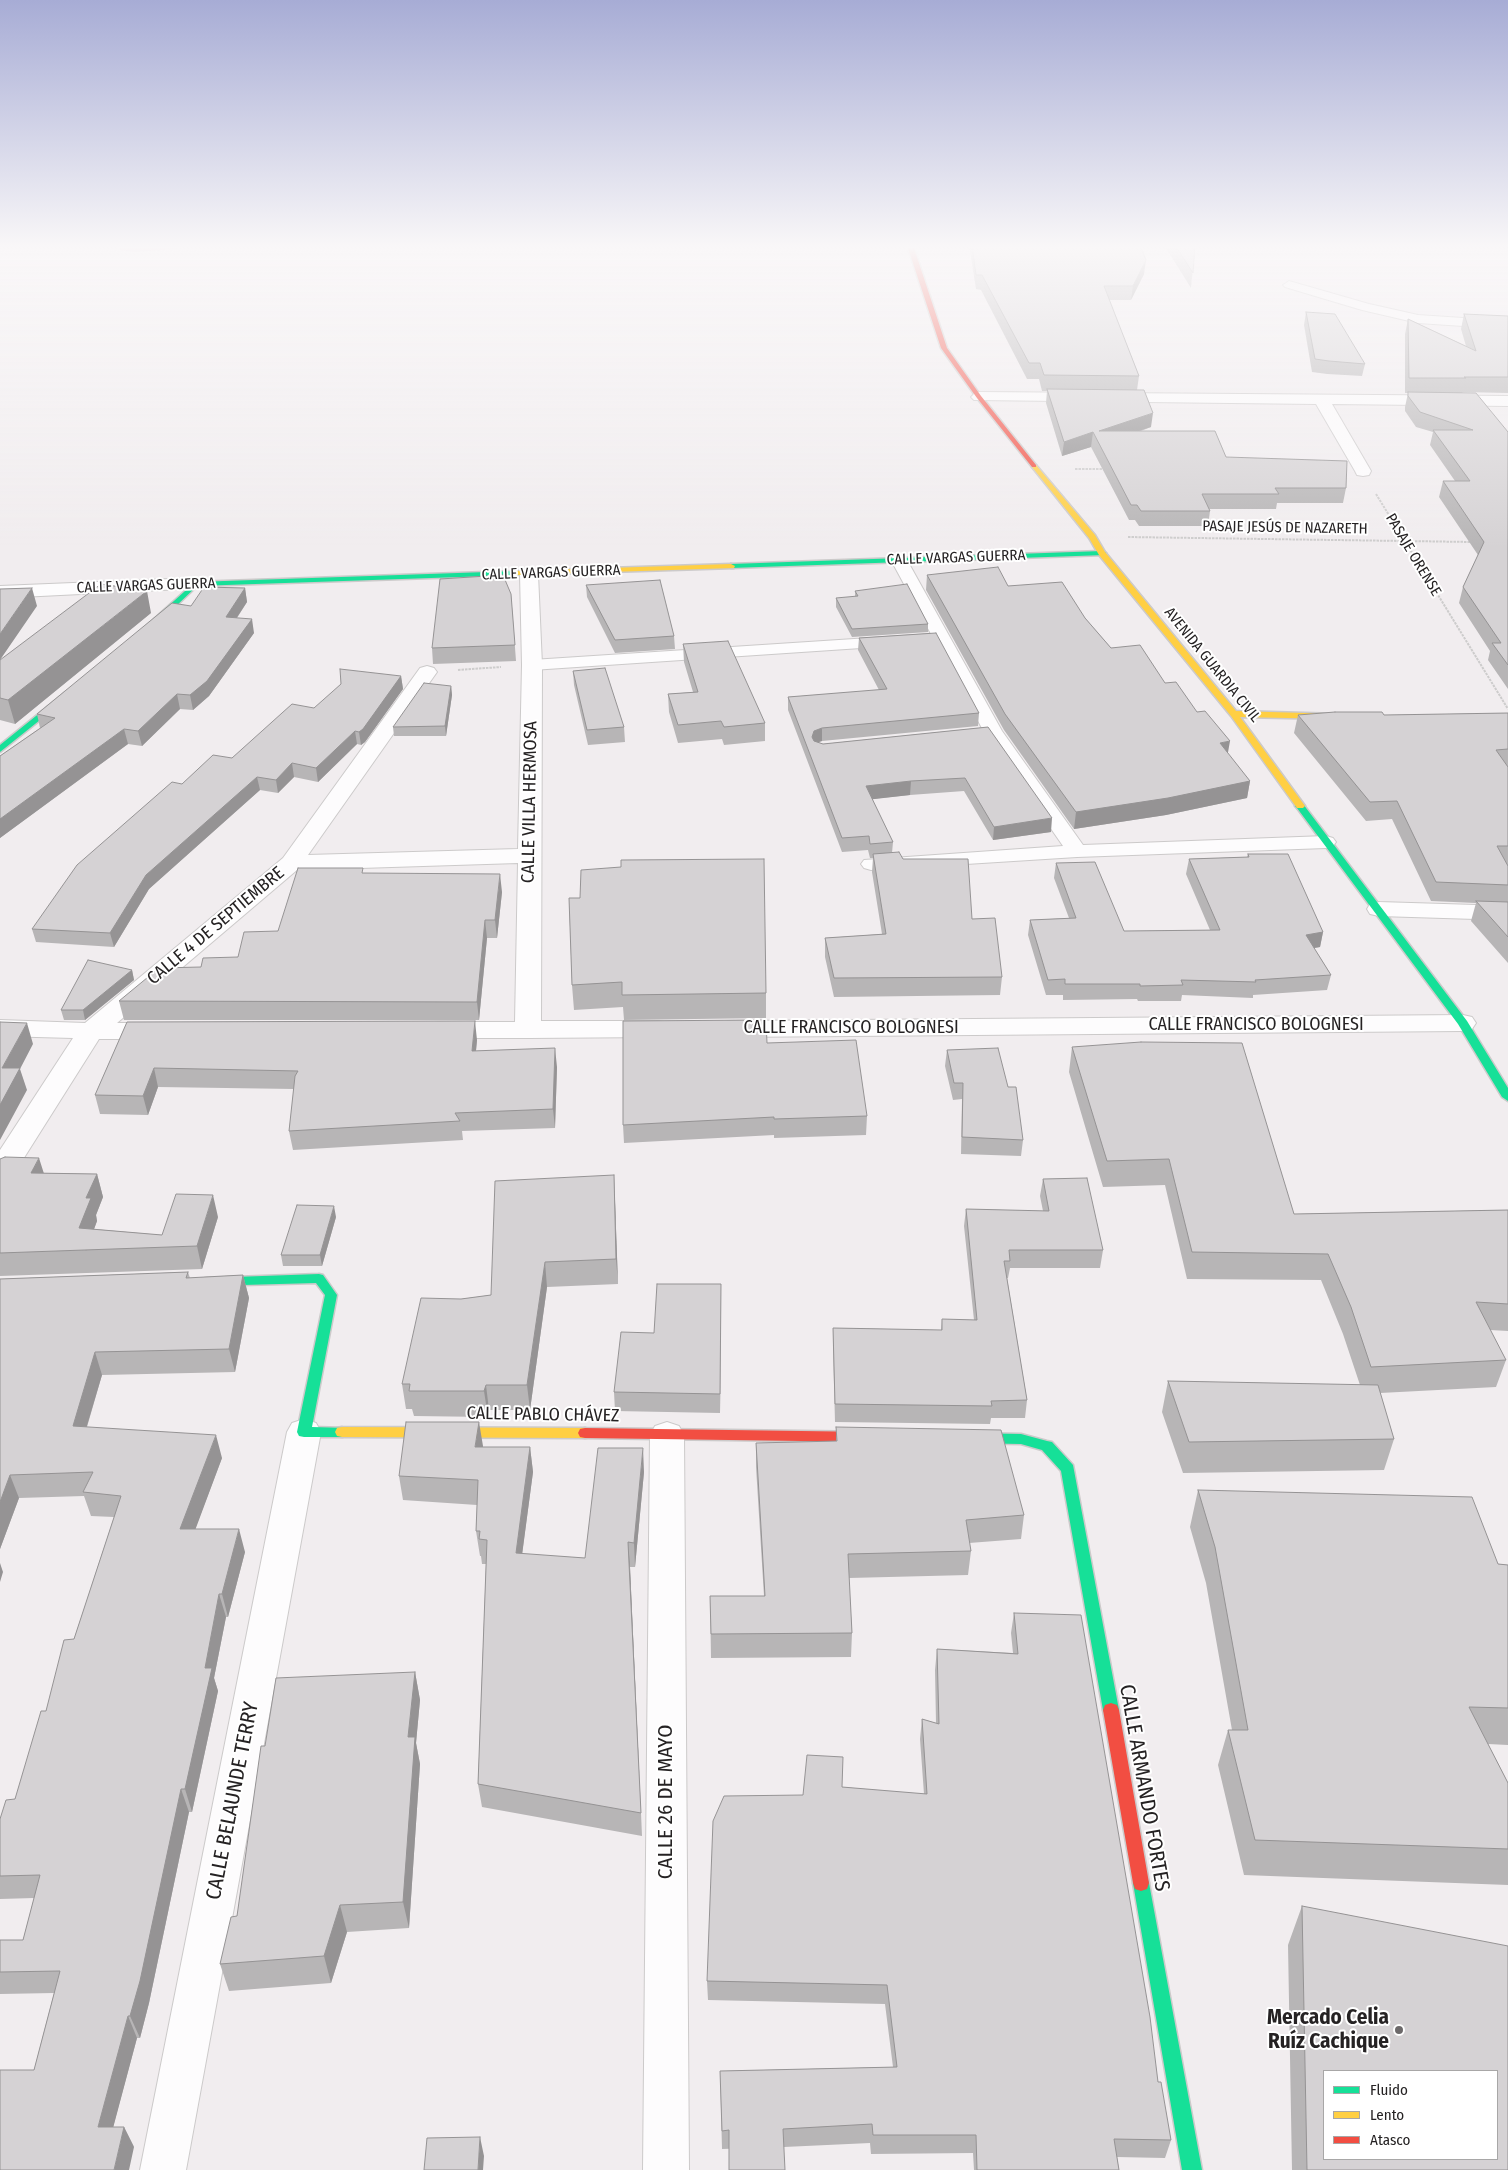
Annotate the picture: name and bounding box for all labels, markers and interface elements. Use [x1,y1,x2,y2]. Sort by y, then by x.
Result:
street label: PASAJE ORENSE [1381,511,1445,599]
street label: PASAJE JESÚS DE NAZARETH [1202,518,1368,538]
street label: CALLE VARGAS GUERRA [886,547,1026,569]
street label: CALLE VARGAS GUERRA [481,562,621,584]
street label: CALLE VARGAS GUERRA [76,575,216,597]
street label: AVENIDA GUARDIA CIVIL [1160,604,1264,726]
street label: CALLE VILLA HERMOSA [518,721,542,883]
street label: CALLE 4 DE SEPTIEMBRE [143,862,289,990]
street label: CALLE FRANCISCO BOLOGNESI [1148,1014,1364,1036]
street label: CALLE FRANCISCO BOLOGNESI [743,1017,959,1039]
street label: CALLE PABLO CHÁVEZ [466,1403,620,1427]
street label: CALLE ARMANDO FORTES [1113,1683,1175,1893]
street label: CALLE BELAUNDE TERRY [201,1700,265,1902]
street label: CALLE 26 DE MAYO [653,1725,679,1879]
place label: Mercado Celia Ruíz Cachique [1267,2005,1389,2055]
marker: Mercado Celia Ruíz Cachique [1393,2024,1405,2036]
legend [1323,2070,1498,2160]
text: Fluido [1370,2081,1408,2099]
text: Lento [1370,2106,1404,2124]
text: Atasco [1370,2131,1410,2149]

